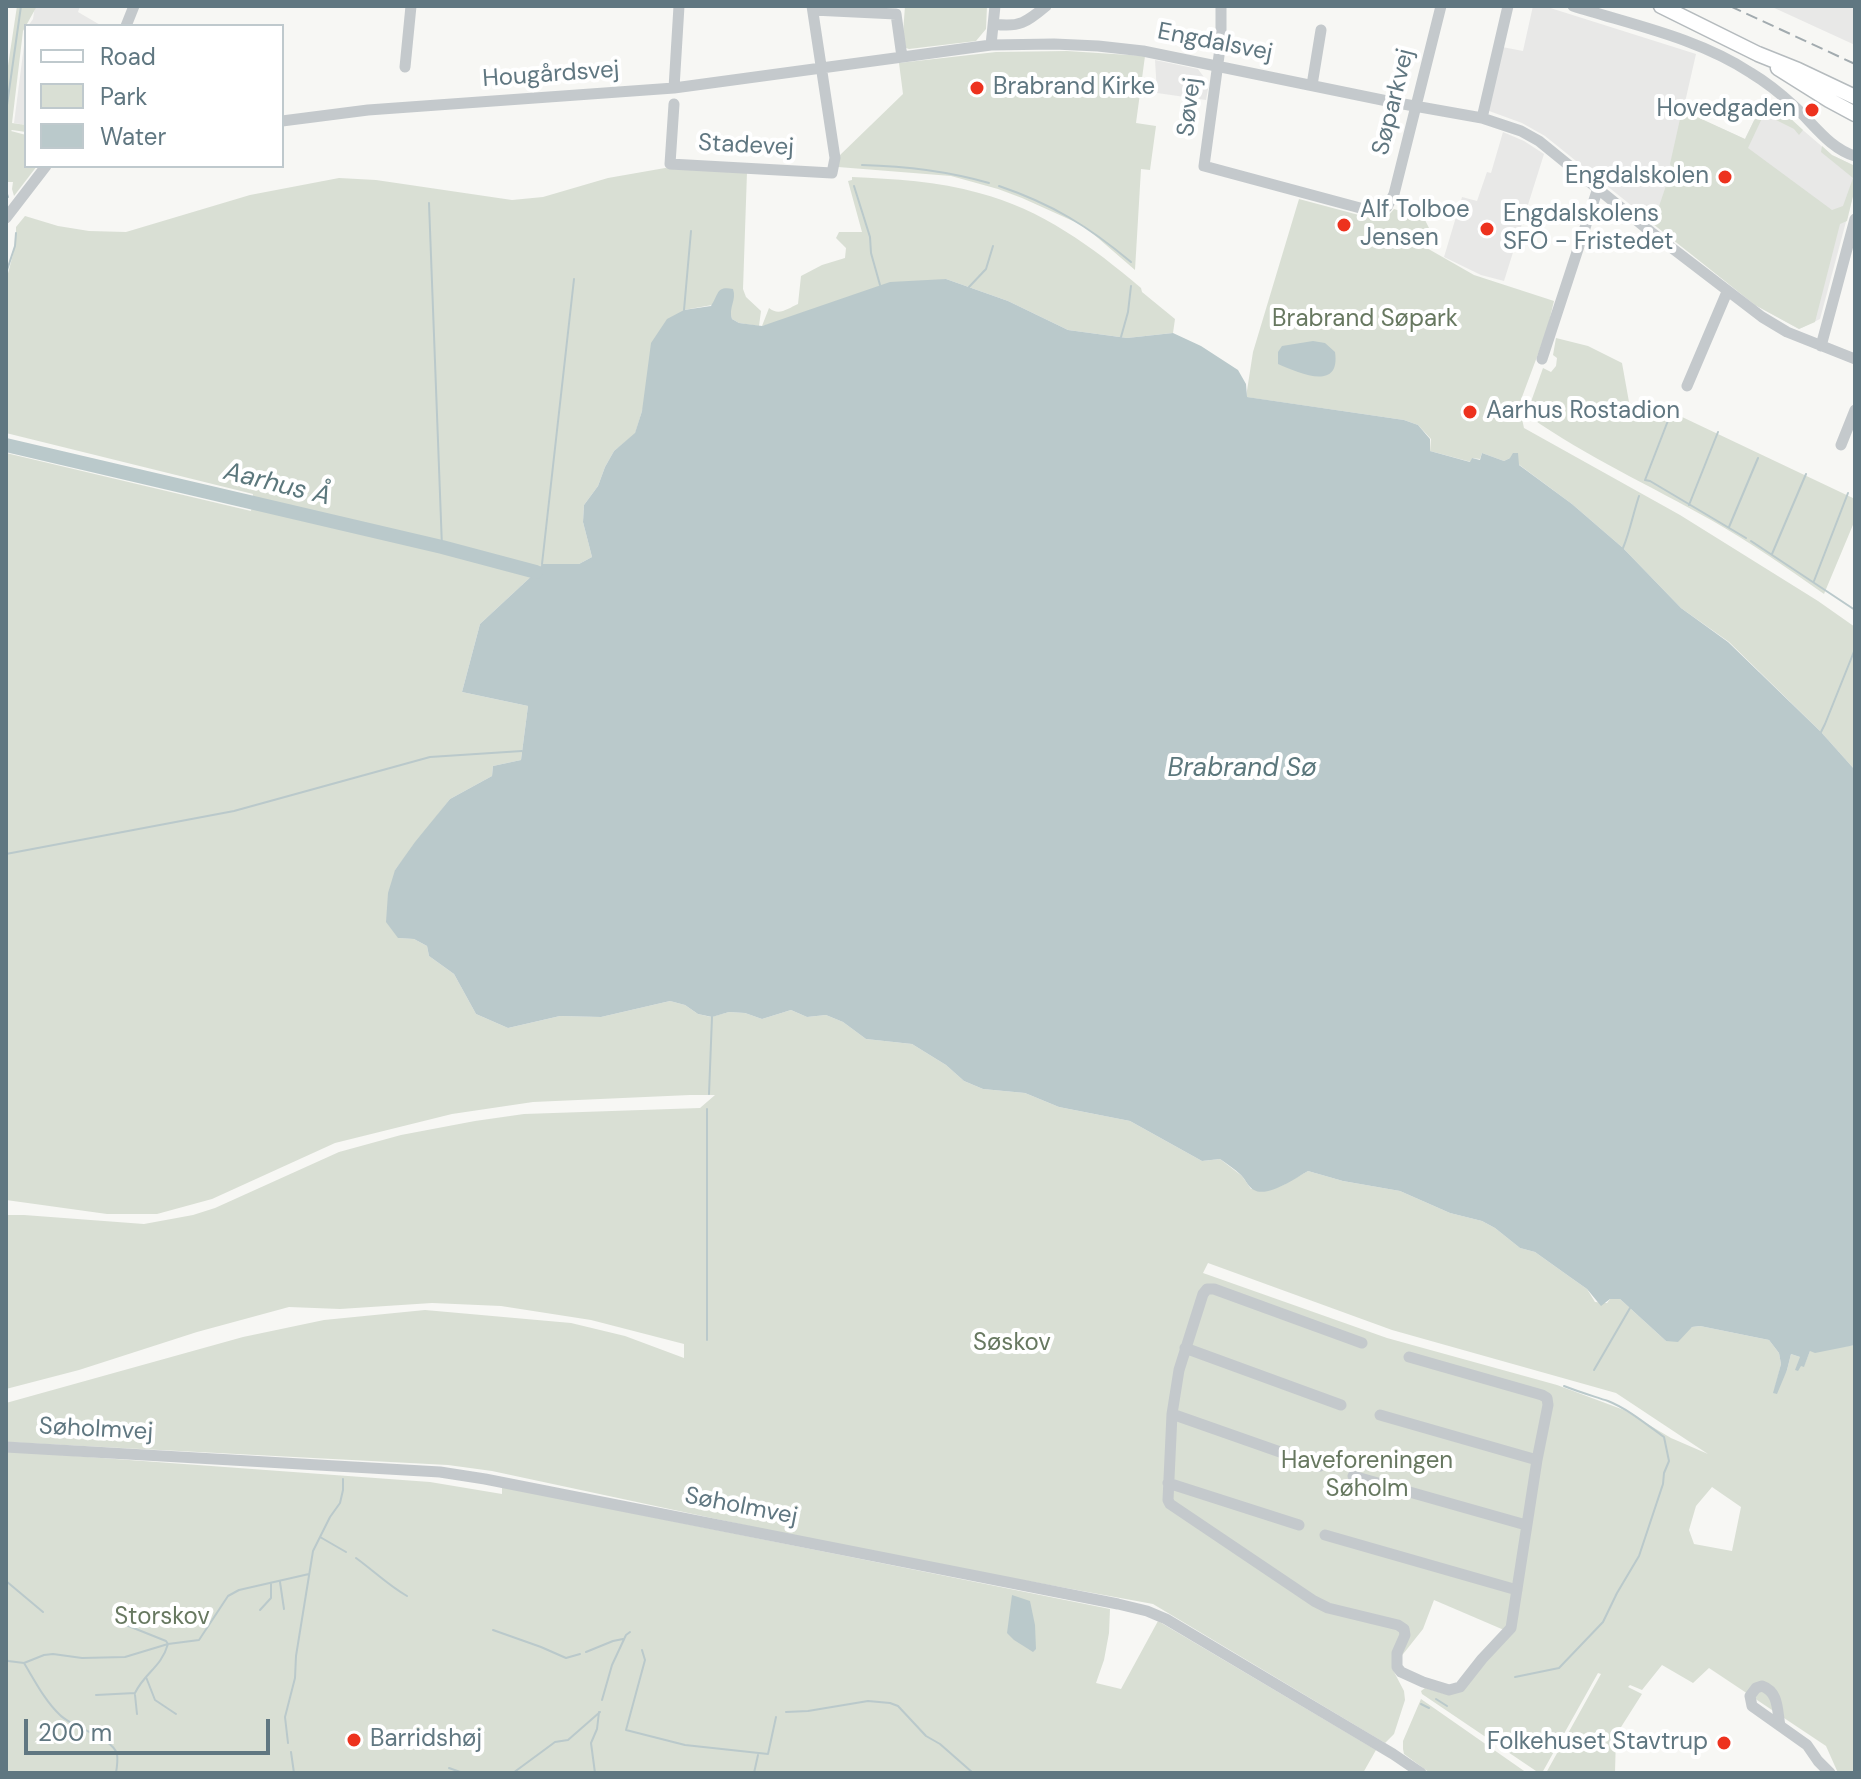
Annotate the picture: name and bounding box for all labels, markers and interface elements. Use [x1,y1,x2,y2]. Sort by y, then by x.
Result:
street label: Engdalsvej [1155,18,1275,68]
legend [24,24,284,168]
text: Road [100,41,156,72]
street label: Søparkvej [1367,46,1421,158]
street label: Hougårdsvej [482,56,620,94]
place label: Brabrand Kirke [993,74,1155,102]
street label: Søvej [1172,76,1208,138]
marker: Brabrand Kirke [968,79,986,97]
text: Park [100,81,147,112]
place label: Hovedgaden [1656,96,1796,124]
marker: Hovedgaden [1803,101,1821,119]
text: Water [100,121,166,152]
street label: Stadevej [697,129,795,163]
place label: Engdalskolen [1565,163,1709,191]
marker: Engdalskolen [1716,168,1734,186]
place label: Alf Tolboe Jensen [1360,197,1470,253]
place label: Engdalskolens SFO - Fristedet [1503,201,1673,257]
marker: Alf Tolboe Jensen [1335,216,1353,234]
marker: Engdalskolens SFO - Fristedet [1478,220,1496,238]
park label: Brabrand Søpark [1272,306,1458,334]
place label: Aarhus Rostadion [1486,398,1680,426]
marker: Aarhus Rostadion [1461,403,1479,421]
water label: Aarhus Å [220,457,334,513]
water label: Brabrand Sø [1168,753,1316,785]
park label: Søskov [973,1330,1051,1358]
street label: Søholmvej [38,1413,154,1447]
park label: Haveforeningen Søholm [1281,1448,1453,1504]
street label: Søholmvej [682,1482,800,1532]
park label: Storskov [114,1604,210,1632]
scale bar [28,1703,274,1753]
text: 200 m [38,1717,112,1748]
place label: Barridshøj [370,1726,482,1754]
place label: Folkehuset Stavtrup [1487,1729,1708,1757]
marker: Barridshøj [345,1731,363,1749]
marker: Folkehuset Stavtrup [1715,1734,1733,1752]

